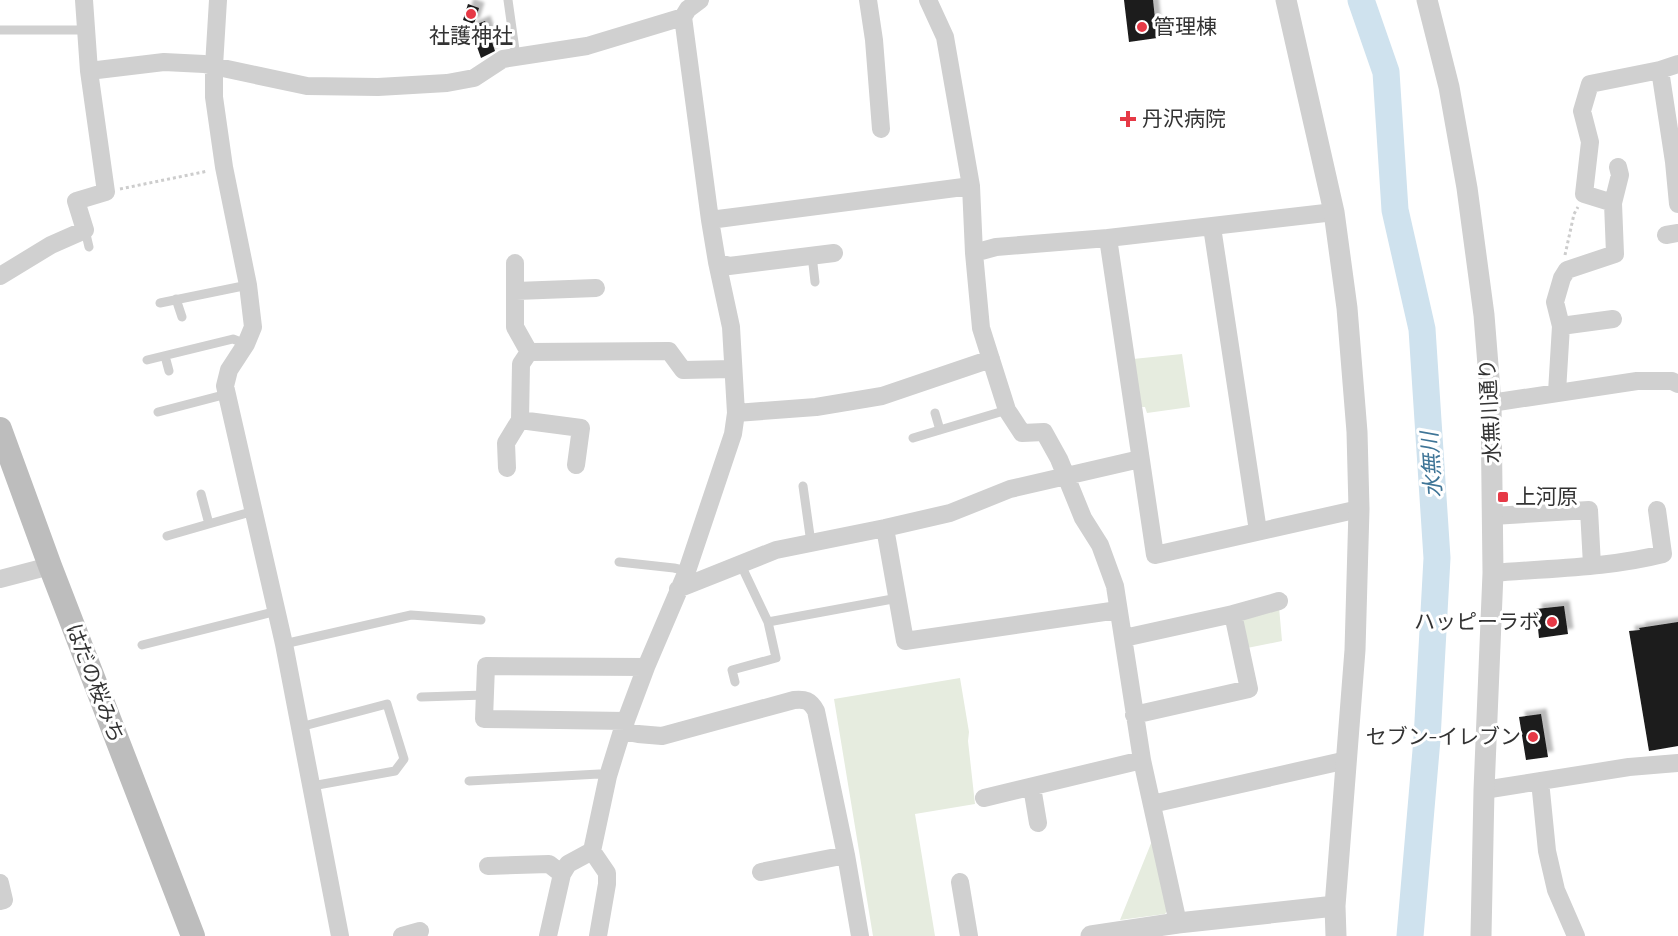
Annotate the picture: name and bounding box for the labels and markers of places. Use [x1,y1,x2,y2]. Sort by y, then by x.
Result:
marker: 社護神社 [464,7,478,21]
place label: 管理棟 [1154,13,1217,38]
marker: 管理棟 [1135,20,1149,34]
place label: 社護神社 [429,22,513,47]
place label: 丹沢病院 [1142,105,1226,130]
marker: 丹沢病院 [1119,110,1137,128]
place label: 上河原 [1515,483,1578,508]
marker: 上河原 [1496,490,1510,504]
place label: ハッピーラボ [1414,608,1540,633]
marker: ハッピーラボ [1545,615,1559,629]
place label: セブン-イレブン [1366,723,1521,748]
marker: セブン-イレブン [1526,730,1540,744]

